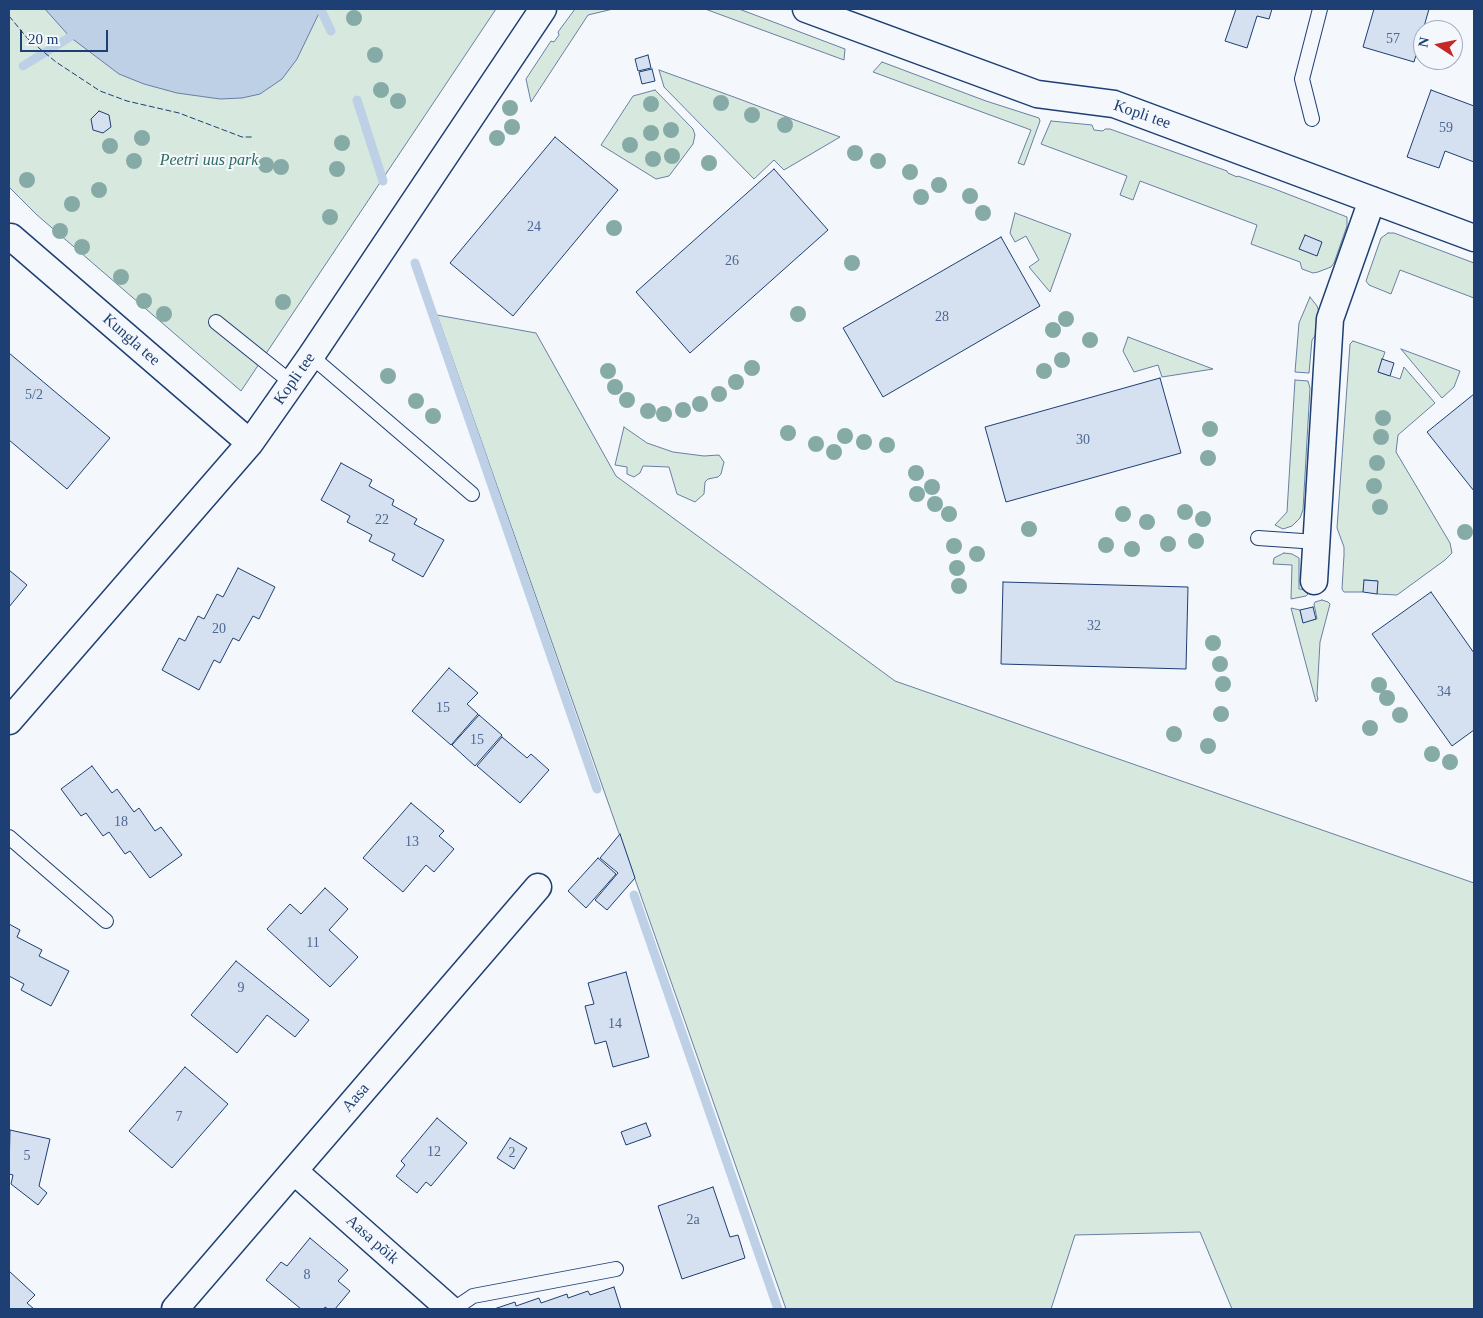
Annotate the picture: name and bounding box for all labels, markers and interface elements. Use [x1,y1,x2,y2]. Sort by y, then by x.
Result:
scale bar [22,20,110,52]
north arrow [1413,20,1463,70]
text: 20 m [28,31,58,47]
house number: 57 [1386,31,1400,47]
text: N [1415,36,1432,49]
street label: Kopli tee [1111,96,1173,134]
house number: 59 [1439,120,1453,136]
park label: Peetri uus park [160,151,258,171]
house number: 24 [527,219,541,235]
house number: 26 [725,253,739,269]
house number: 28 [935,309,949,325]
street label: Kungla tee [98,310,164,370]
street label: Kopli tee [270,349,320,409]
house number: 5/2 [25,387,43,403]
house number: 30 [1076,432,1090,448]
house number: 22 [375,512,389,528]
house number: 32 [1087,618,1101,634]
house number: 20 [212,621,226,637]
house number: 34 [1437,684,1451,700]
house number: 15 [436,700,450,716]
house number: 15 [470,732,484,748]
house number: 18 [114,814,128,830]
house number: 13 [405,834,419,850]
house number: 11 [306,935,320,951]
house number: 9 [238,980,245,996]
house number: 14 [608,1016,622,1032]
street label: Aasa [338,1080,374,1116]
house number: 7 [175,1109,182,1125]
house number: 12 [427,1144,441,1160]
house number: 2 [508,1145,516,1161]
house number: 5 [24,1148,31,1164]
street label: Aasa põik [342,1211,402,1269]
house number: 2a [686,1212,700,1228]
house number: 8 [304,1267,310,1283]

